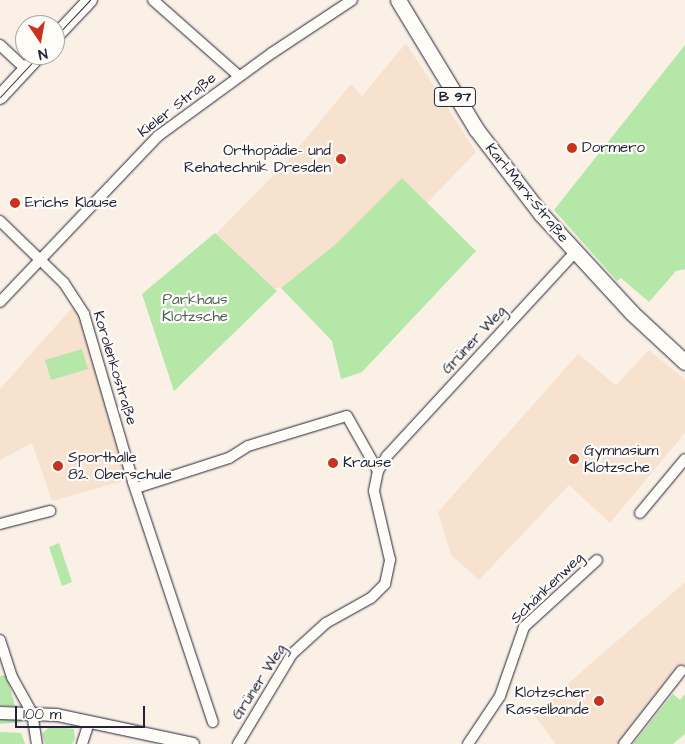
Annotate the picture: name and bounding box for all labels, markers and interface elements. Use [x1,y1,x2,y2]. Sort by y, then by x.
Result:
north arrow [15,15,65,65]
text: N [37,43,49,64]
street label: Kieler Straße [134,69,220,141]
road number: B 97 [434,85,476,108]
place label: Dormero [582,139,645,157]
street label: Karl-Marx-Straße [481,140,573,246]
place label: Orthopädie- und Rehatechnik Dresden [184,141,331,176]
marker: Dormero [566,142,578,154]
marker: Orthopädie- und Rehatechnik Dresden [335,153,347,165]
place label: Erichs Klause [25,194,117,212]
marker: Erichs Klause [9,197,21,209]
park label: Parkhaus Klotzsche [162,290,228,325]
street label: Grüner Weg [438,302,510,378]
street label: Korolenkostraße [89,309,141,427]
place label: Gymnasium Klotzsche [584,441,659,476]
place label: Sporthalle 82. Oberschule [68,448,172,483]
marker: Gymnasium Klotzsche [568,453,580,465]
place label: Krause [343,454,391,472]
marker: Krause [327,457,339,469]
marker: Sporthalle 82. Oberschule [52,460,64,472]
street label: Schänkenweg [507,549,587,627]
street label: Grüner Weg [228,641,290,723]
place label: Klotzscher Rasselbande [506,683,589,718]
marker: Klotzscher Rasselbande [593,695,605,707]
scale bar [18,696,148,728]
text: 100 m [23,704,62,725]

